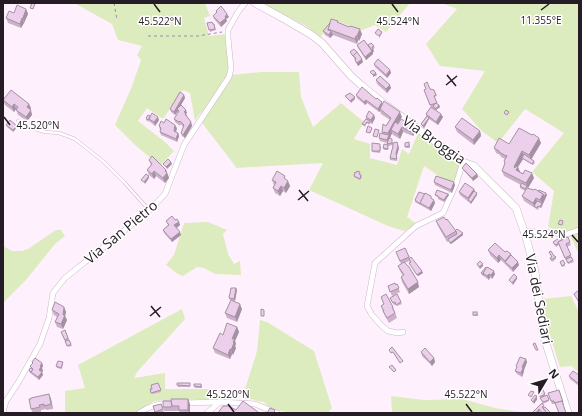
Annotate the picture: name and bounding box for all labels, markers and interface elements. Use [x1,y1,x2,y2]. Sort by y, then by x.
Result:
text: 11.355°E [520,13,562,27]
text: 45.522°N [138,14,182,28]
text: 45.524°N [376,14,420,28]
street label: Via Broggia [399,111,470,168]
text: 45.520°N [16,118,60,132]
street label: Via San Pietro [80,195,161,268]
text: 45.524°N [522,227,566,241]
street label: Via dei Sediari [521,252,558,346]
north arrow [526,360,566,400]
text: N [546,365,563,382]
text: 45.520°N [206,387,250,401]
text: 45.522°N [444,387,488,401]

